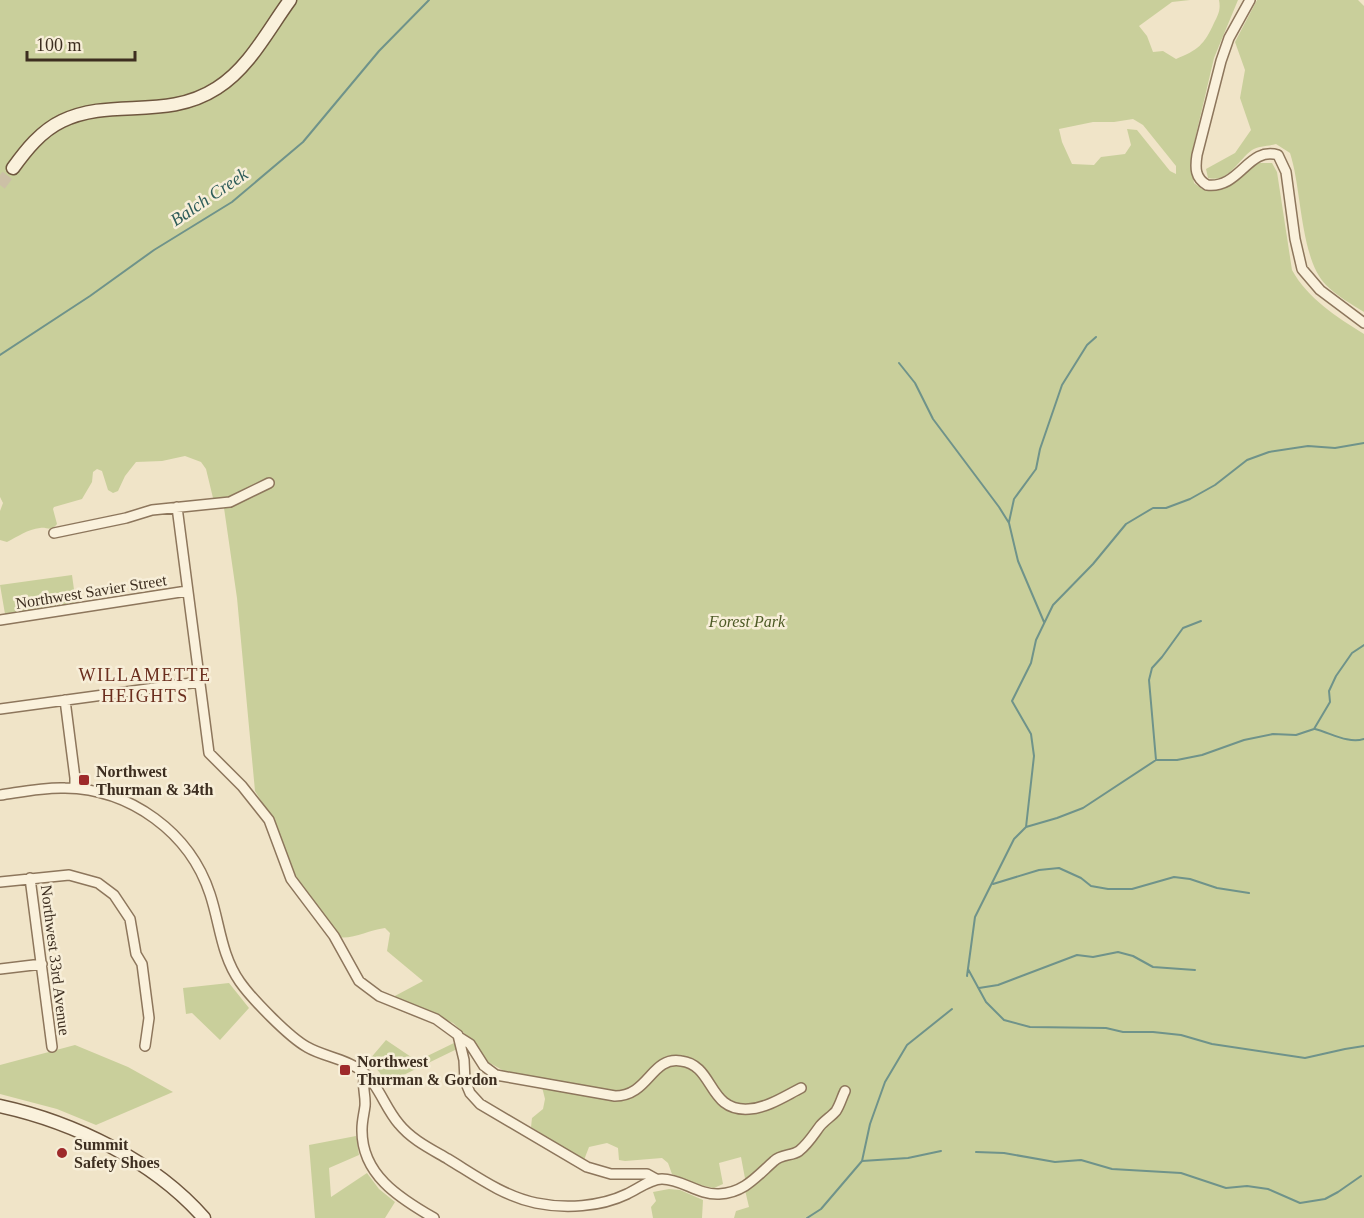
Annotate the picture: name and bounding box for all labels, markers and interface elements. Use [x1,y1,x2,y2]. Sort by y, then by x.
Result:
scale bar [27,24,135,62]
text: 100 m [36,35,82,55]
water label: Balch Creek [167,163,252,230]
street label: Northwest Savier Street [14,571,168,612]
park label: Forest Park [708,613,786,630]
district label: WILLAMETTE HEIGHTS [79,665,211,706]
place label: Northwest Thurman & 34th [96,763,213,798]
marker: Northwest Thurman & 34th [77,773,91,787]
street label: Northwest 33rd Avenue [38,884,73,1036]
place label: Northwest Thurman & Gordon [357,1053,498,1088]
marker: Northwest Thurman & Gordon [338,1063,352,1077]
place label: Summit Safety Shoes [74,1136,160,1172]
marker: Summit Safety Shoes [55,1146,69,1160]

